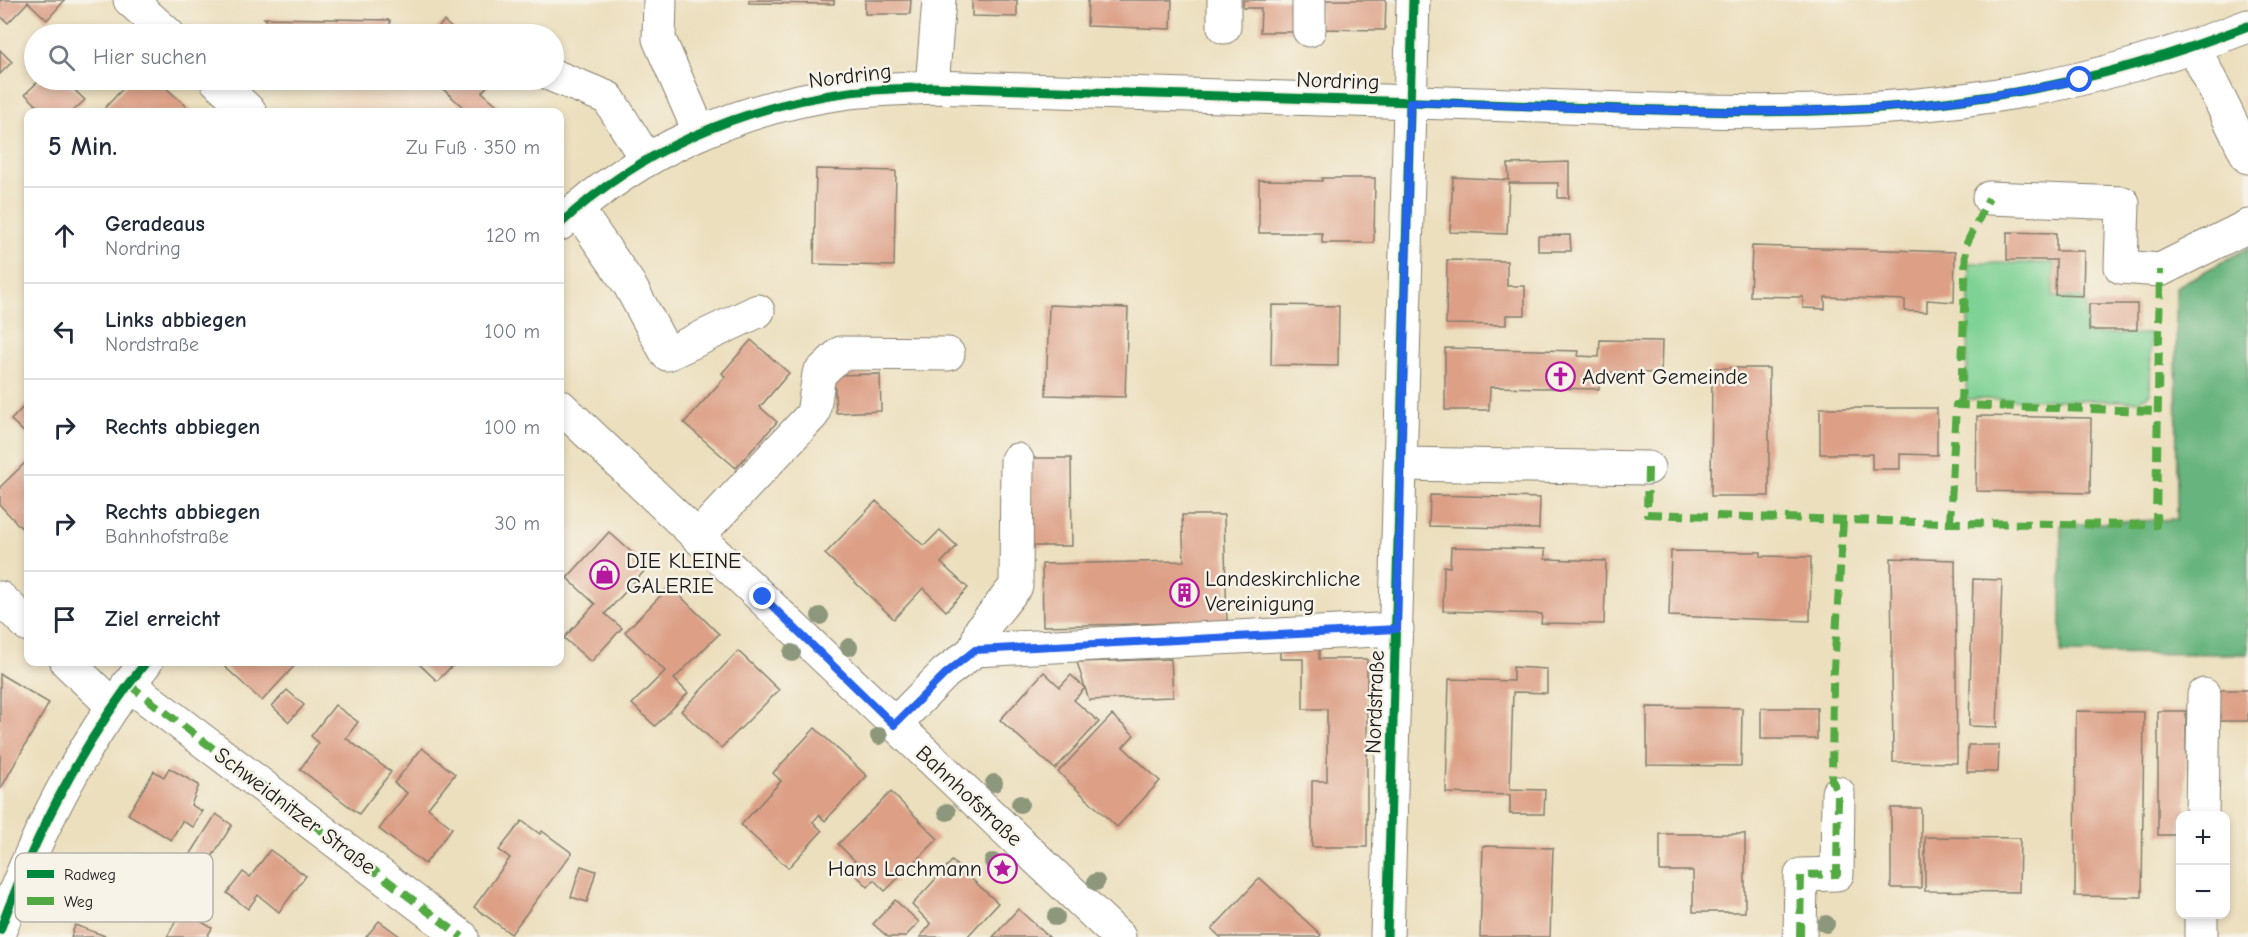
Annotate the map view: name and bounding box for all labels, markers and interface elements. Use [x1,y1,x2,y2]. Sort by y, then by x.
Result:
search box [24,24,564,90]
icon: search [45,41,78,74]
text: Hier suchen [93,44,207,70]
street label: Nordring [807,58,893,94]
route start [2066,66,2092,92]
street label: Nordring [1296,67,1380,95]
text: 5 Min. [48,132,117,162]
text: Zu Fuß · 350 m [406,136,540,159]
text: Geradeaus [105,211,205,237]
icon: ahead [48,219,81,252]
text: 120 m [486,224,540,247]
text: Nordring [105,237,181,260]
text: Links abbiegen [105,307,247,333]
icon: left [48,315,81,348]
text: 100 m [485,320,540,343]
text: Nordstraße [105,333,199,356]
church icon: Advent Gemeinde [1545,361,1577,393]
place label: Advent Gemeinde [1582,364,1748,390]
icon: right [48,411,81,444]
text: Rechts abbiegen [105,414,260,440]
text: 100 m [485,416,540,439]
text: Rechts abbiegen [105,499,260,525]
icon: right [48,507,81,540]
text: 30 m [494,512,540,535]
text: Bahnhofstraße [105,525,229,548]
place label: DIE KLEINE GALERIE [626,548,741,599]
shop icon: DIE KLEINE GALERIE [589,558,621,590]
place label: Landeskirchliche Vereinigung [1205,566,1360,617]
building icon: Landeskirchliche Vereinigung [1168,576,1200,608]
route end [749,583,775,609]
icon: arrive [48,603,81,636]
text: Ziel erreicht [105,606,220,632]
street label: Nordstraße [1360,650,1390,754]
street label: Bahnhofstraße [910,740,1028,852]
street label: Schweidnitzer Straße [209,742,381,880]
map controls [2176,811,2230,919]
button: + [2176,811,2230,865]
legend [15,853,213,922]
place icon: Hans Lachmann [987,853,1019,885]
place label: Hans Lachmann [828,856,982,882]
button: − [2176,865,2230,919]
text: Radweg [64,866,116,884]
text: Weg [64,893,93,911]

